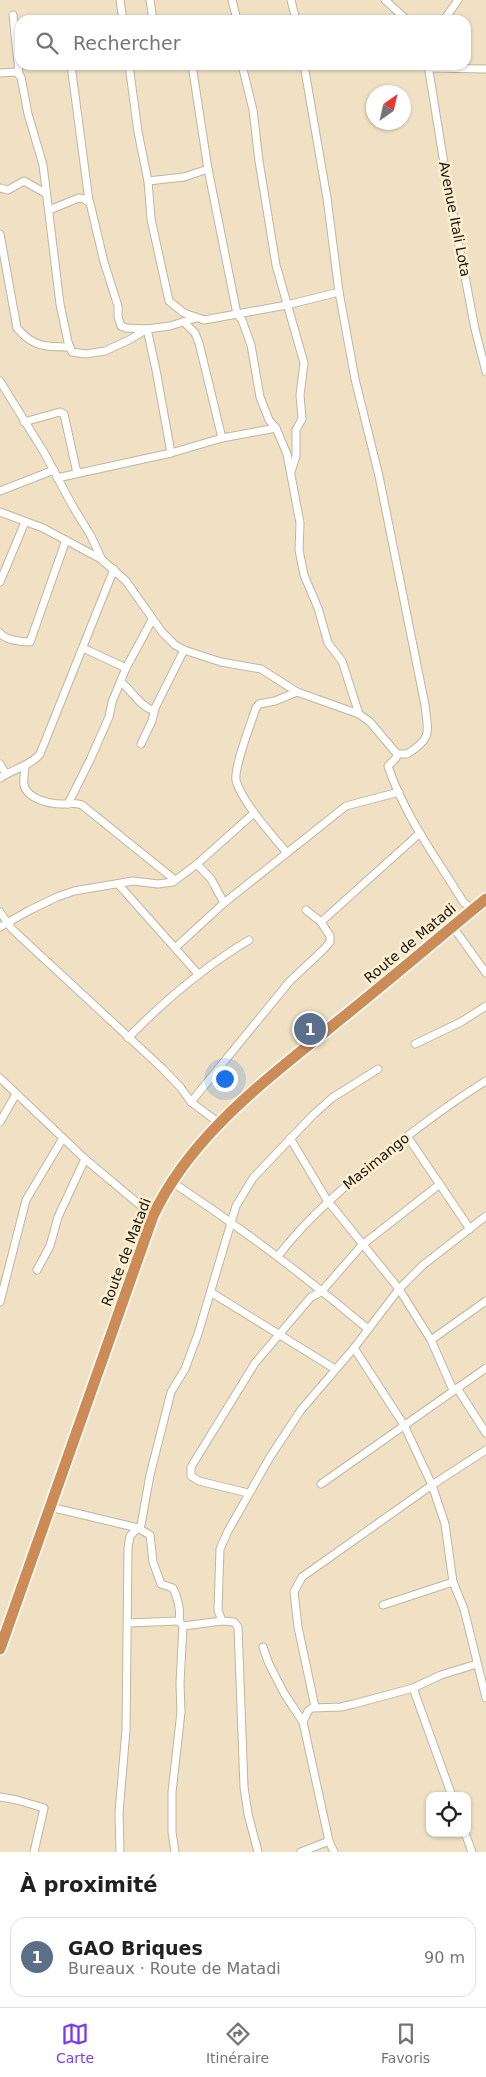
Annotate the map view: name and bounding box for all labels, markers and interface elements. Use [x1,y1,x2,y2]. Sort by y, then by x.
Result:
search box [15,15,471,70]
icon: search [33,29,61,57]
text: Rechercher [73,32,181,54]
north arrow [366,85,411,130]
street label: Avenue Itali Lota [436,160,474,278]
street label: Route de Matadi [361,900,459,986]
pin: 1 [294,1010,326,1048]
your location [212,1066,238,1092]
street label: Masimango [340,1129,412,1193]
street label: Route de Matadi [98,1196,154,1308]
map controls [426,1792,471,1837]
button: locate [426,1792,471,1837]
text: À proximité [20,1873,157,1897]
text: GAO Briques [68,1937,203,1959]
text: 1 [31,1948,43,1967]
text: 90 m [424,1948,465,1967]
text: Bureaux · Route de Matadi [68,1959,281,1978]
tab: Carte [56,2020,94,2066]
tab: Itinéraire [206,2020,269,2066]
tab: Favoris [381,2020,430,2066]

